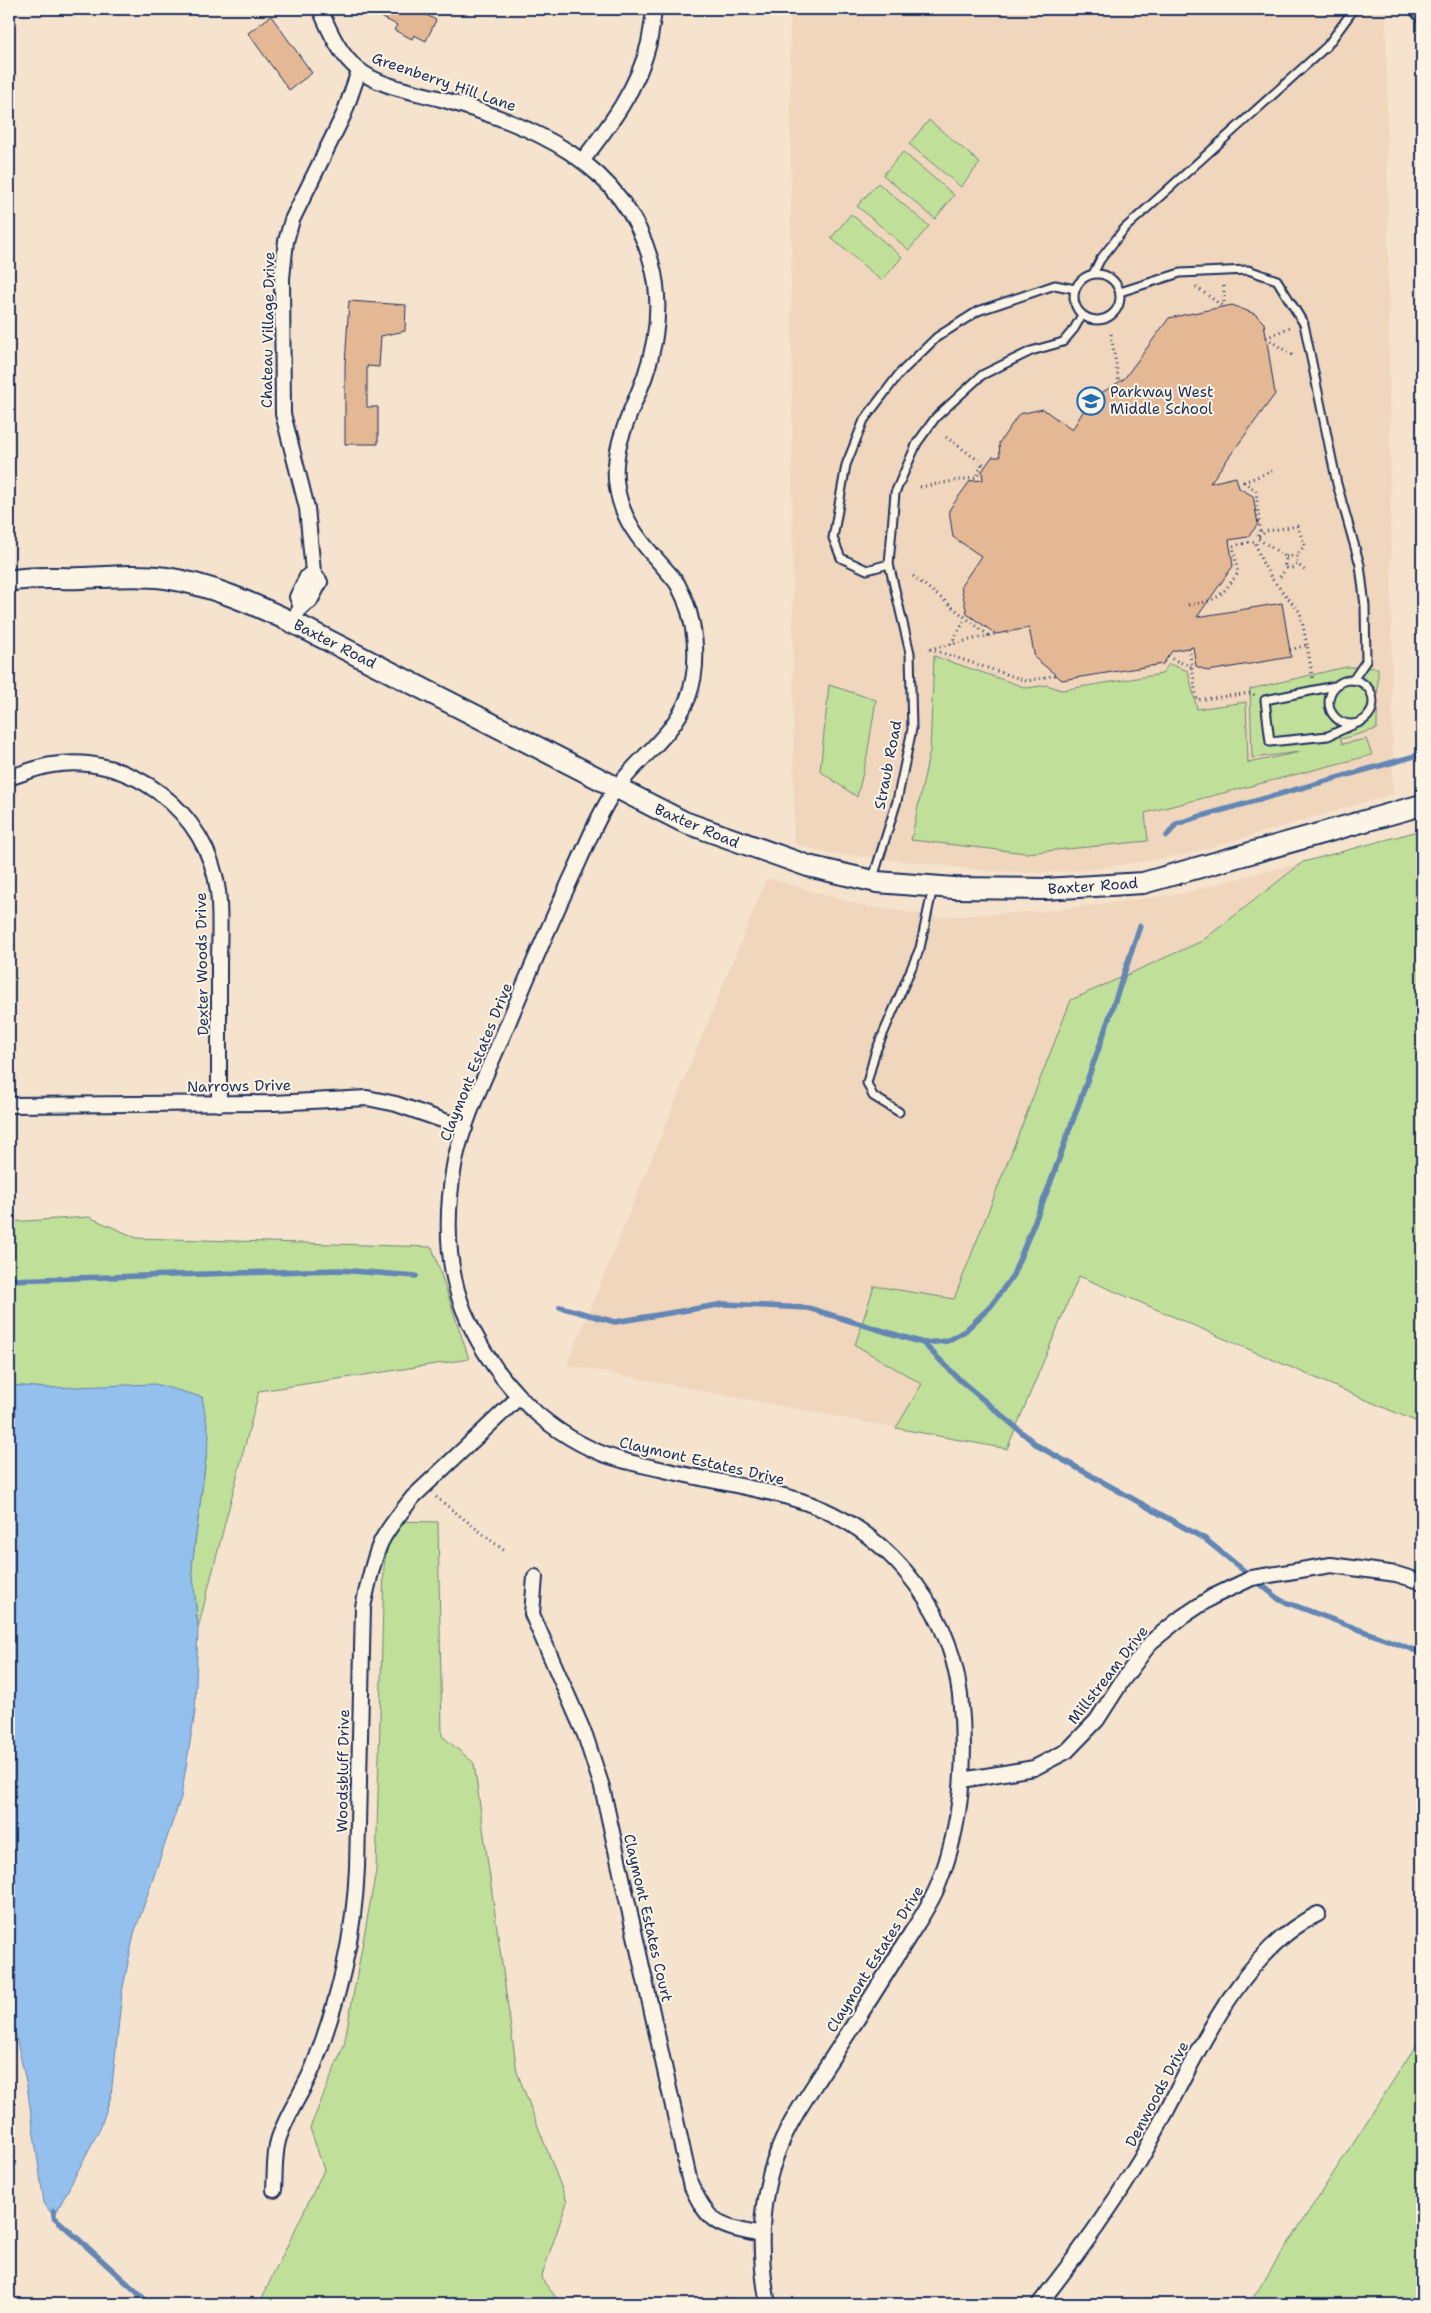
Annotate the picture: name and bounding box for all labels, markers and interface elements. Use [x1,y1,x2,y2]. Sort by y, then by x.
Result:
street label: Greenberry Hill Lane [369,48,519,116]
street label: Chateau Village Drive [257,252,279,408]
place label: Parkway West Middle School [1110,382,1213,419]
school or university icon: Parkway West Middle School [1076,386,1106,416]
street label: Baxter Road [290,615,380,674]
street label: Straub Road [870,718,907,811]
street label: Baxter Road [652,799,743,853]
street label: Baxter Road [1047,873,1139,899]
street label: Dexter Woods Drive [191,892,213,1036]
street label: Claymont Estates Drive [435,980,517,1144]
street label: Narrows Drive [187,1075,291,1097]
street label: Claymont Estates Drive [617,1432,787,1490]
street label: Millstream Drive [1063,1622,1153,1728]
street label: Woodsbluff Drive [332,1709,354,1833]
street label: Claymont Estates Court [619,1832,677,2004]
street label: Claymont Estates Drive [822,1882,928,2036]
street label: Denwoods Drive [1121,2038,1193,2150]

